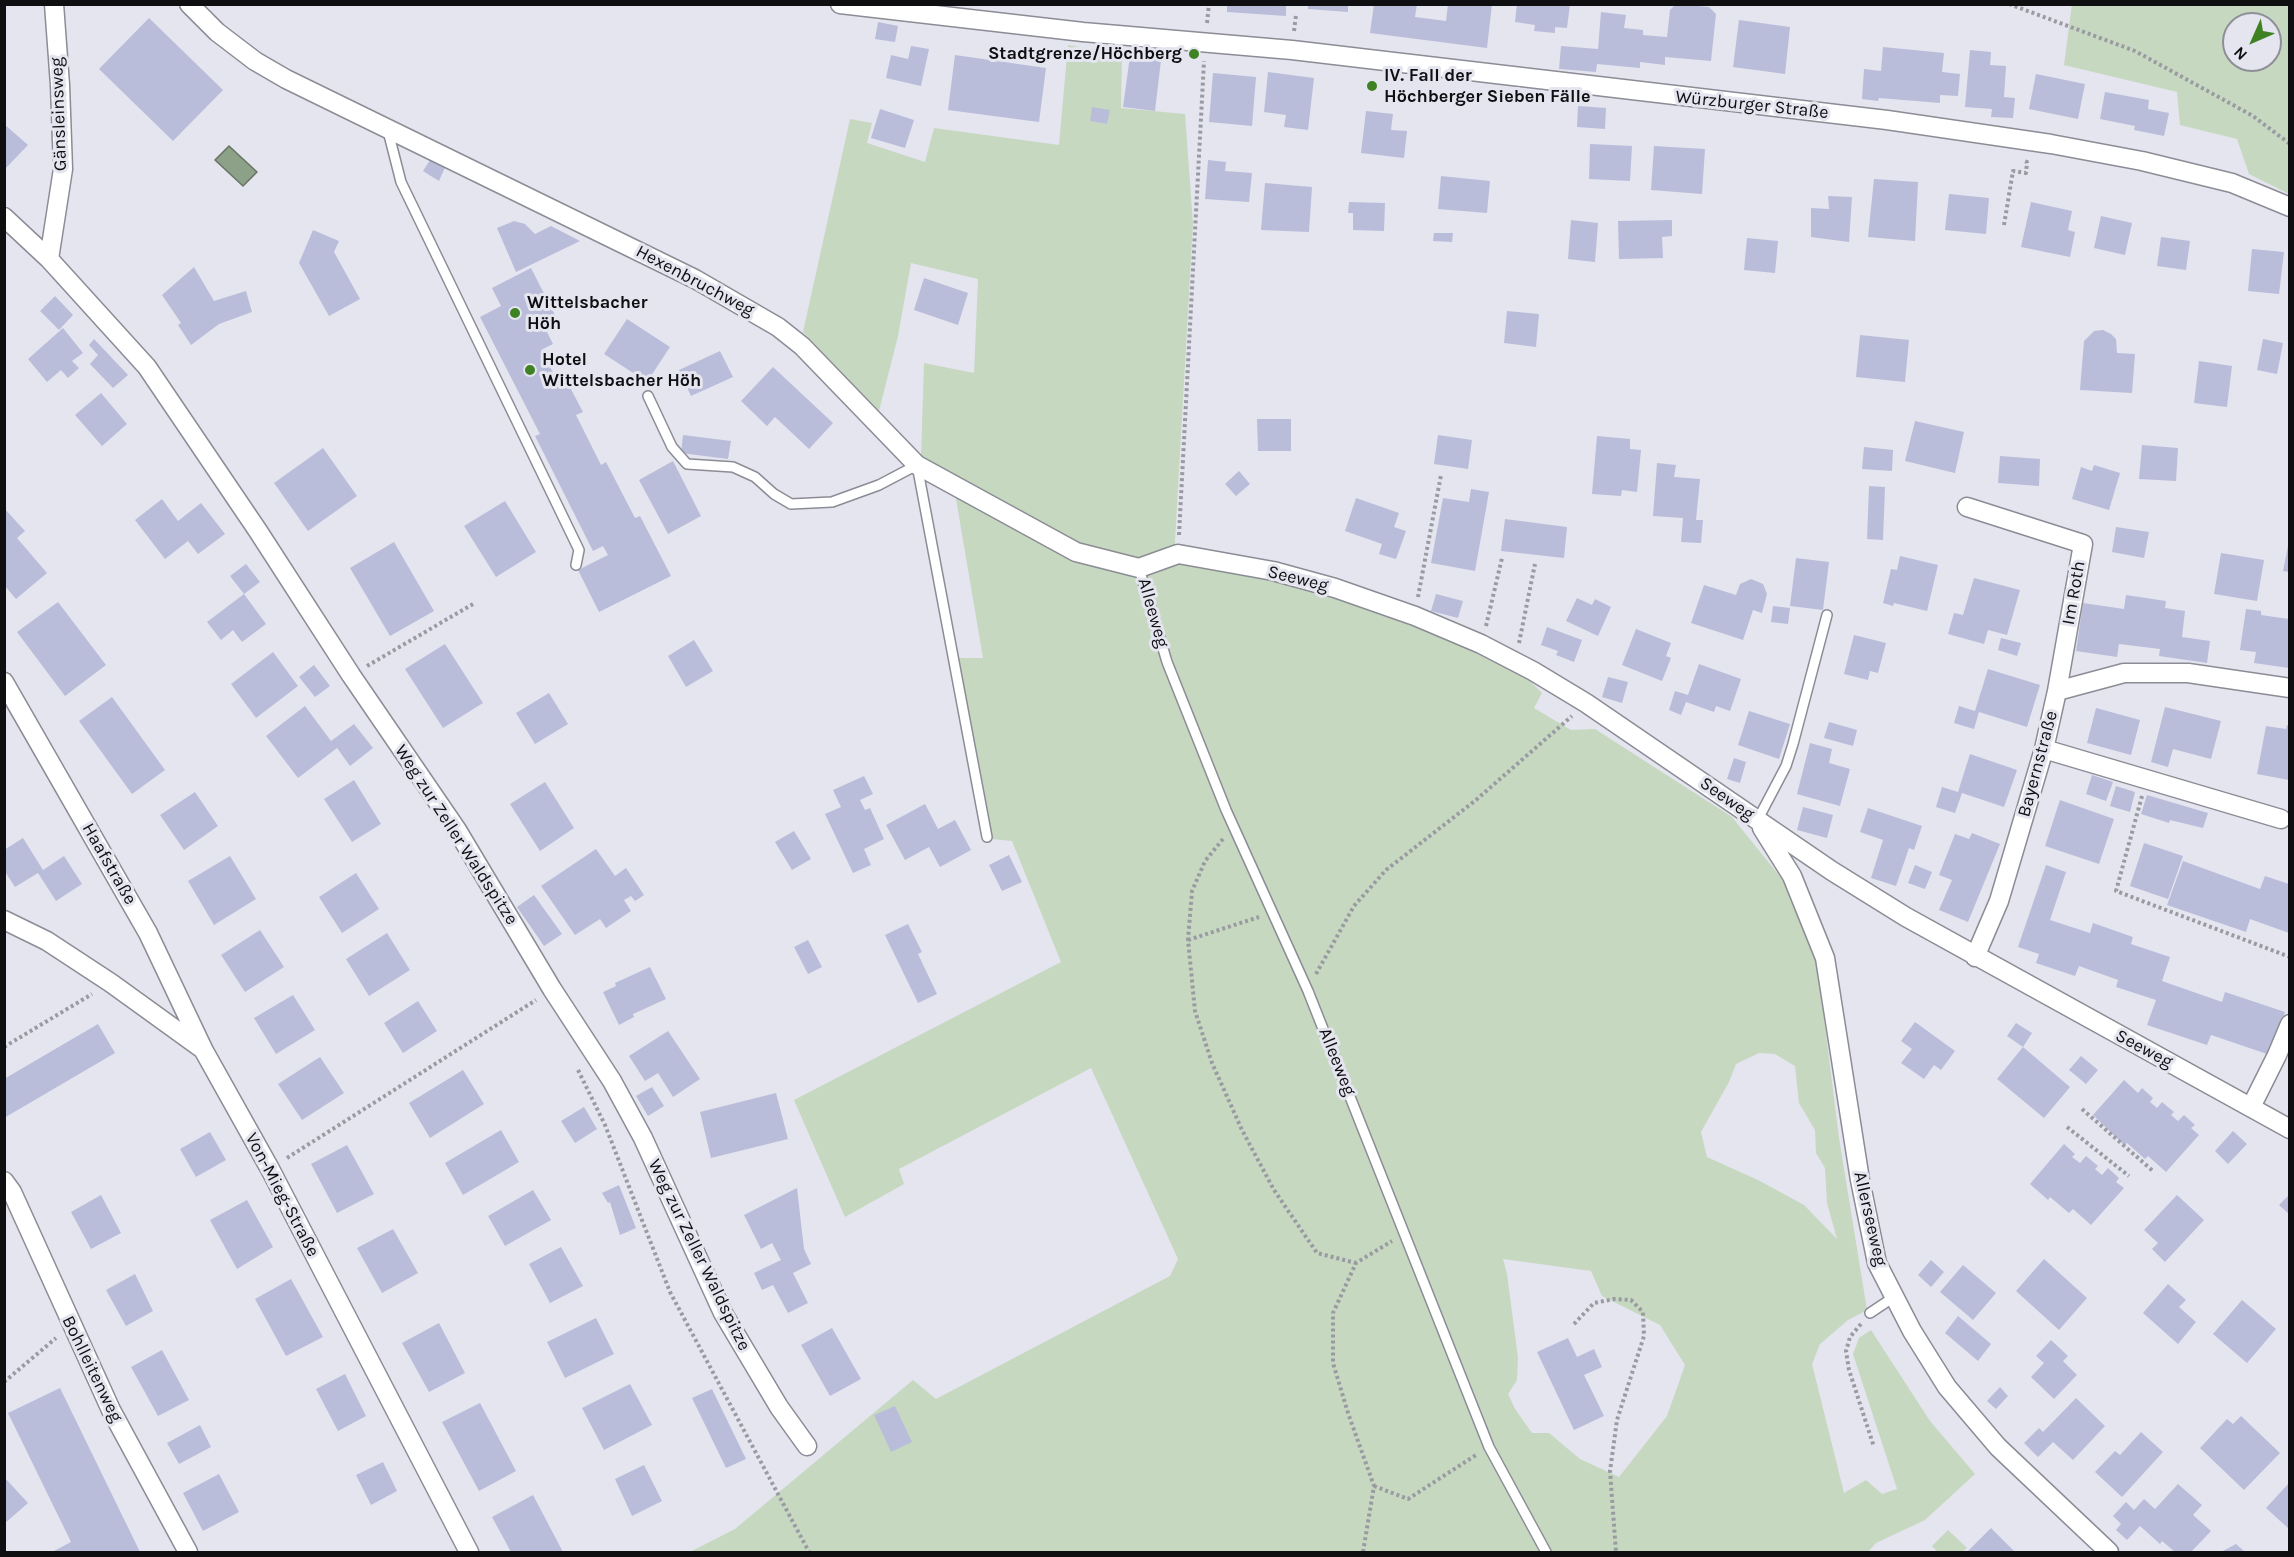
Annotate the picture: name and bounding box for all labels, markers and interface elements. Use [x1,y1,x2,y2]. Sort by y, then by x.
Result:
north arrow [2222,12,2282,72]
place label: Stadtgrenze/Höchberg [988,43,1182,65]
text: N [2230,43,2251,64]
marker: Stadtgrenze/Höchberg [1187,47,1201,61]
street label: Gänsleinsweg [46,57,72,171]
place label: IV. Fall der Höchberger Sieben Fälle [1384,65,1590,107]
marker: IV. Fall der Höchberger Sieben Fälle [1365,79,1379,93]
street label: Würzburger Straße [1674,86,1830,124]
street label: Hexenbruchweg [632,241,758,321]
place label: Wittelsbacher Höh [527,292,648,334]
marker: Wittelsbacher Höh [508,306,522,320]
place label: Hotel Wittelsbacher Höh [542,349,701,392]
marker: Hotel Wittelsbacher Höh [523,363,537,377]
street label: Im Roth [2058,559,2090,627]
street label: Seeweg [1265,561,1331,597]
street label: Alleeweg [1133,576,1173,650]
street label: Bayernstraße [2013,709,2063,819]
street label: Weg zur Zeller Waldspitze [390,741,522,929]
street label: Seeweg [1695,772,1759,826]
street label: Haafstraße [77,819,141,909]
street label: Alleeweg [1314,1025,1360,1099]
street label: Seeweg [2112,1025,2176,1073]
street label: Von-Mieg-Straße [240,1129,324,1261]
street label: Weg zur Zeller Waldspitze [643,1156,755,1354]
street label: Allerseeweg [1849,1170,1891,1268]
street label: Bohlleitenweg [57,1312,127,1426]

